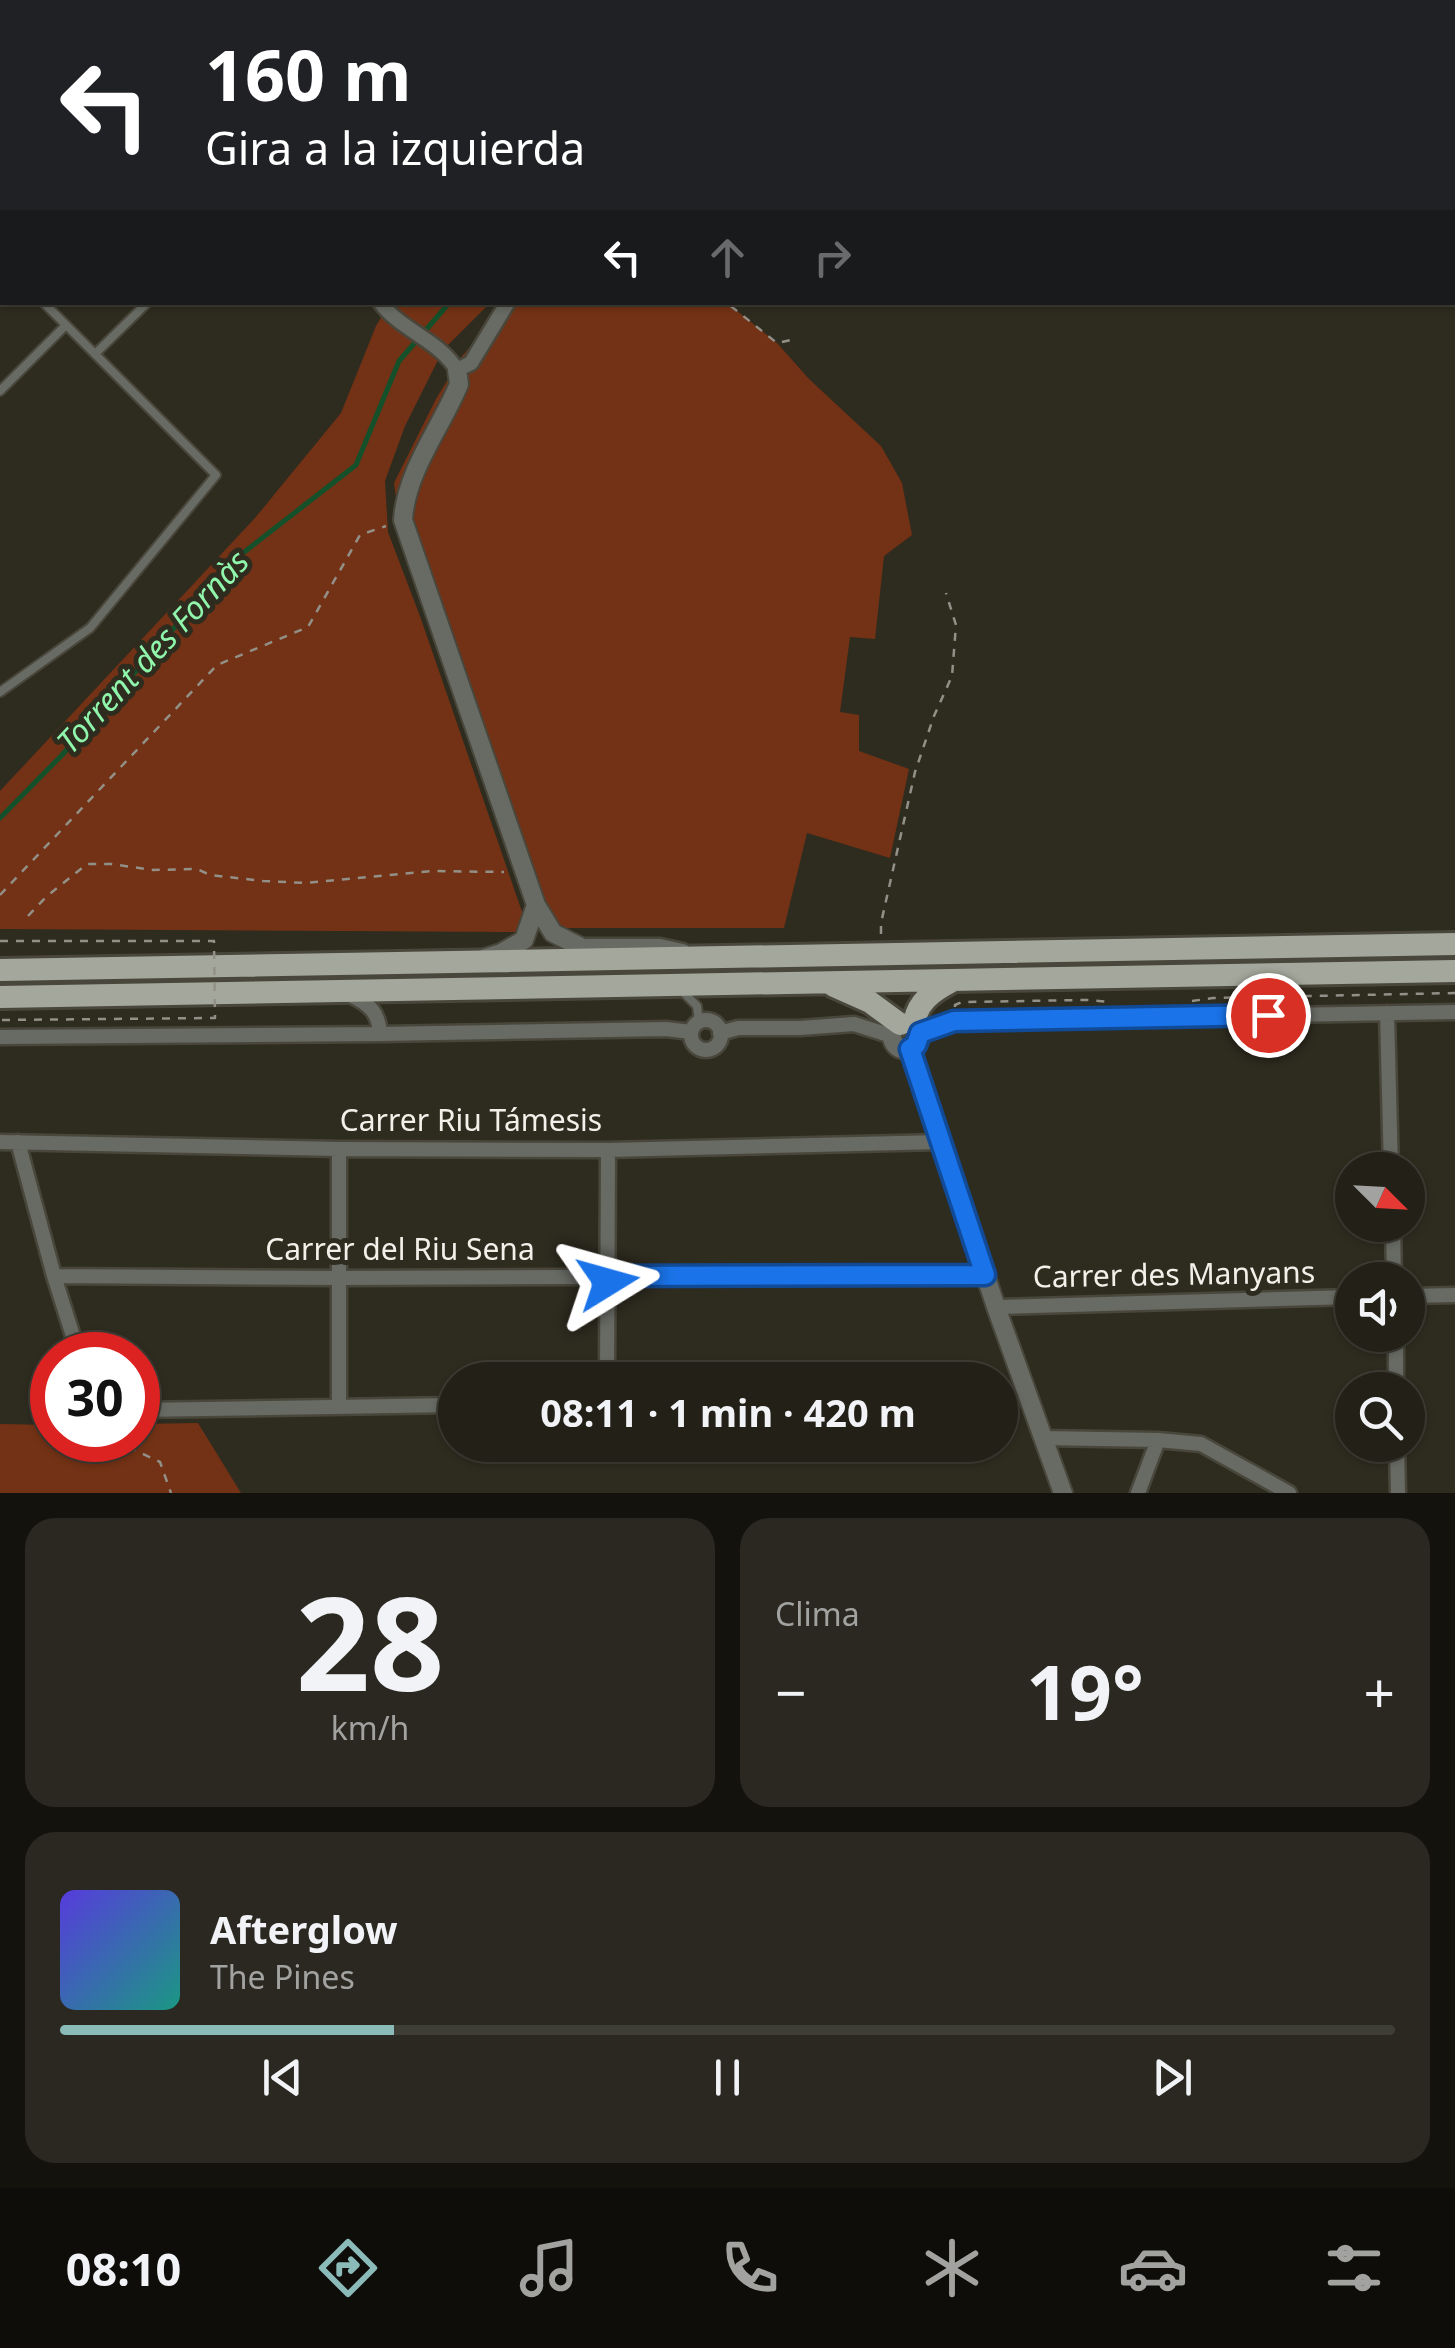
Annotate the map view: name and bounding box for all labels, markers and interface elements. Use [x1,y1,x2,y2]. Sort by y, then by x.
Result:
text: 160 m [205,26,412,122]
icon: left [40,40,170,170]
text: Gira a la izquierda [205,117,585,178]
icon: left [595,230,650,285]
icon: ahead [700,230,755,285]
icon: right [805,230,860,285]
water label: Torrent des Fornàs [46,540,258,762]
pin [1226,973,1311,1058]
icon: arrive [1241,988,1296,1043]
street label: Carrer Riu Támesis [340,1099,602,1140]
north arrow [1335,1152,1425,1242]
map controls [1335,1152,1425,1462]
street label: Carrer del Riu Sena [265,1228,535,1269]
position arrow [556,1230,660,1334]
street label: Carrer des Manyans [1033,1251,1315,1296]
button: sound [1335,1262,1425,1352]
speed limit sign: 30 [30,1332,160,1462]
button: search [1335,1372,1425,1462]
text: 08:11 · 1 min · 420 m [540,1386,916,1438]
text: 28 [296,1552,444,1729]
text: Clima [775,1592,860,1635]
text: 19° [1026,1640,1144,1742]
text: − [775,1654,806,1729]
text: + [1364,1654,1395,1729]
text: km/h [331,1706,409,1749]
text: Afterglow [210,1903,398,1955]
text: The Pines [210,1955,355,1998]
icon: previous [255,2050,310,2105]
icon: pause [700,2050,755,2105]
icon: next [1145,2050,1200,2105]
icon: directions [313,2233,383,2303]
icon: music [514,2233,584,2303]
icon: phone [715,2233,785,2303]
icon: climate [917,2233,987,2303]
icon: car [1118,2233,1188,2303]
icon: filters [1319,2233,1389,2303]
text: 08:10 [66,2238,181,2299]

